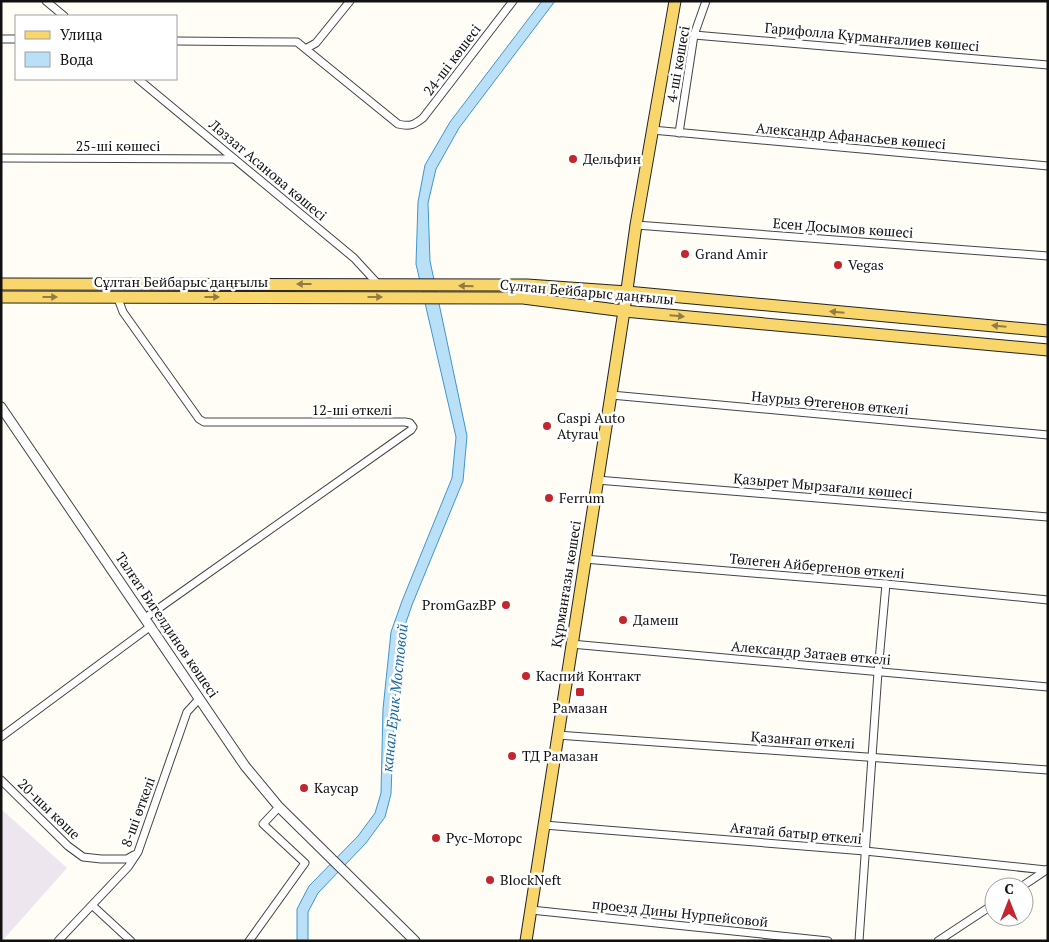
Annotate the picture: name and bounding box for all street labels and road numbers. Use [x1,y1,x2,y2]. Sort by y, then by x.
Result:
street label: Гарифолла Құрманғалиев көшесі [764,18,980,55]
street label: 24-ші көшесі [419,20,485,99]
street label: 4-ші көшесі [661,24,694,104]
street label: Ләззат Асанова көшесі [205,114,331,224]
street label: Александр Афанасьев көшесі [755,118,947,153]
street label: 25-ші көшесі [76,136,160,155]
street label: Есен Досымов көшесі [772,213,914,242]
street label: Сұлтан Бейбарыс даңғылы [94,272,268,291]
street label: Сұлтан Бейбарыс даңғылы [499,274,675,309]
street label: Наурыз Өтегенов өткелі [751,386,909,419]
street label: 12-ші өткелі [312,400,392,419]
street label: Қазырет Мырзағали көшесі [733,468,914,503]
street label: Құрманғазы көшесі [546,519,585,649]
street label: Талғат Бигелдинов көшесі [112,548,223,701]
street label: Төлеген Айбергенов өткелі [729,548,905,583]
street label: Александр Затаев өткелі [730,636,892,669]
street label: Қазанғап өткелі [750,726,856,753]
street label: 20-шы көше [14,774,85,843]
street label: 8-ші өткелі [116,774,159,849]
street label: Ағатай батыр өткелі [729,817,863,848]
street label: проезд Дины Нурпейсовой [591,894,769,931]

